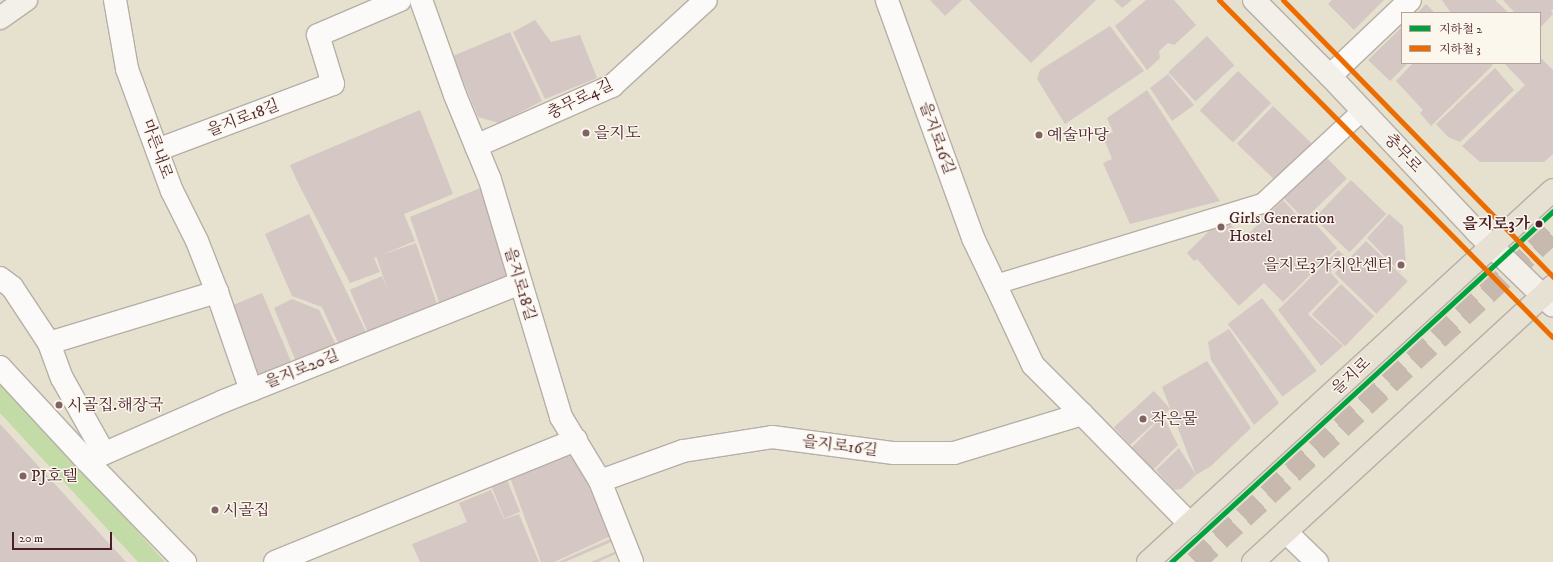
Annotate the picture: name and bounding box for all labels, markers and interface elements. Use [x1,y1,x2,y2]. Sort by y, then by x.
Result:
legend [1401,12,1541,64]
text: 지하철 2 [1439,22,1482,37]
text: 지하철 3 [1439,42,1481,57]
street label: 충무로4길 [544,75,616,123]
street label: 을지로18길 [204,95,282,141]
street label: 을지로16길 [915,99,959,177]
street label: 마른내로 [137,117,177,181]
place label: 을지도 [594,123,640,143]
place label: 예술마당 [1047,125,1109,145]
marker: 을지도 [581,128,591,138]
street label: 충무로 [1380,129,1426,177]
marker: 예술마당 [1034,130,1044,140]
place label: Girls Generation Hostel [1229,208,1335,246]
place label: 을지로3가 [1462,214,1530,234]
marker: 을지로3가 [1532,217,1546,231]
marker: Girls Generation Hostel [1216,222,1226,232]
street label: 을지로18길 [500,245,540,323]
place label: 을지로3가치안센터 [1263,255,1393,275]
marker: 을지로3가치안센터 [1396,260,1406,270]
street label: 을지로20길 [262,345,342,393]
street label: 을지로 [1327,353,1375,399]
place label: 시골집.해장국 [67,395,164,415]
marker: 시골집.해장국 [54,400,64,410]
place label: 작은물 [1151,409,1197,429]
marker: 작은물 [1138,414,1148,424]
street label: 을지로16길 [801,432,879,460]
place label: PJ호텔 [31,466,78,486]
marker: PJ호텔 [18,471,28,481]
place label: 시골집 [223,500,269,520]
marker: 시골집 [210,505,220,515]
scale bar [14,524,114,550]
text: 20 m [19,531,43,546]

